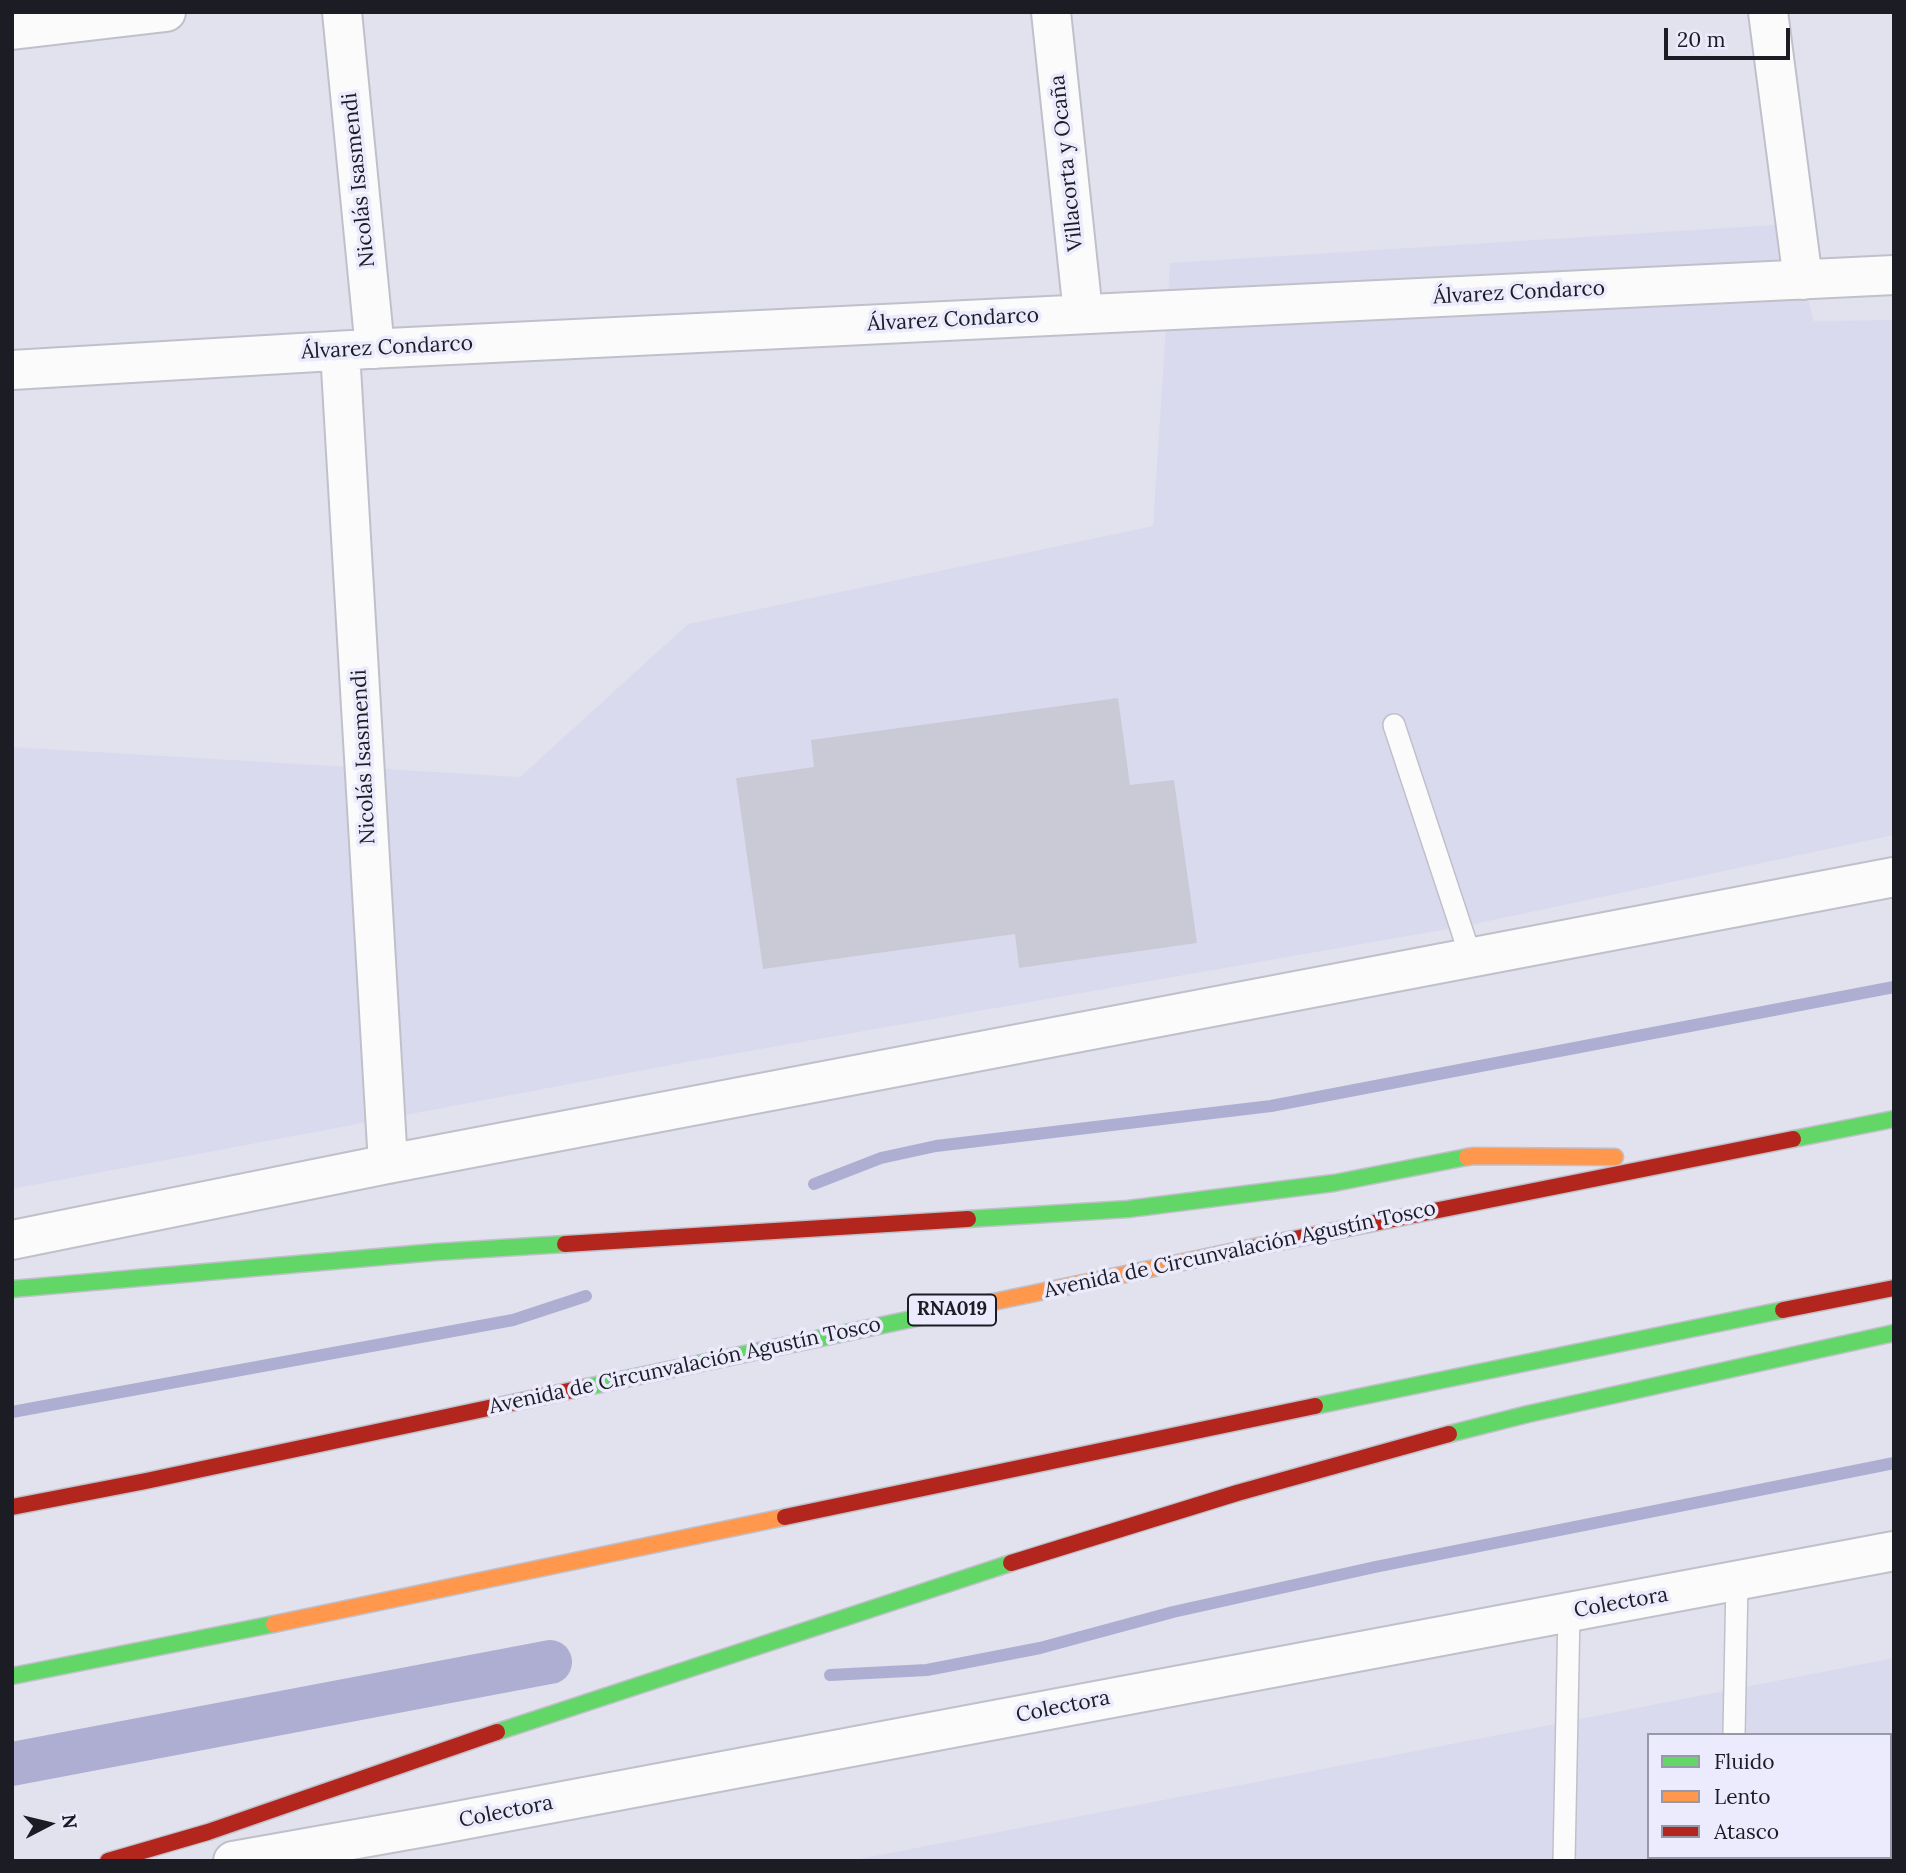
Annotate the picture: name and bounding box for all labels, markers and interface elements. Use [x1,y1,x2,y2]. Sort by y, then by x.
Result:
scale bar [1668,14,1794,58]
text: 20 m [1677,26,1726,53]
street label: Villacorta y Ocaña [1045,73,1089,253]
street label: Nicolás Isasmendi [337,91,381,269]
street label: Álvarez Condarco [1432,276,1606,310]
street label: Álvarez Condarco [866,303,1040,337]
street label: Álvarez Condarco [300,331,474,365]
street label: Nicolás Isasmendi [347,669,381,845]
street label: Avenida de Circunvalación Agustín Tosco [1042,1196,1438,1304]
road number: RNA019 [908,1294,996,1326]
street label: Avenida de Circunvalación Agustín Tosco [487,1312,883,1420]
street label: Colectora [1572,1582,1670,1624]
street label: Colectora [1014,1686,1112,1728]
legend [1647,1733,1892,1859]
text: Fluido [1714,1748,1775,1775]
text: Lento [1714,1783,1771,1810]
north arrow [14,1789,84,1859]
street label: Colectora [457,1791,555,1833]
text: N [57,1813,83,1830]
text: Atasco [1714,1818,1779,1845]

